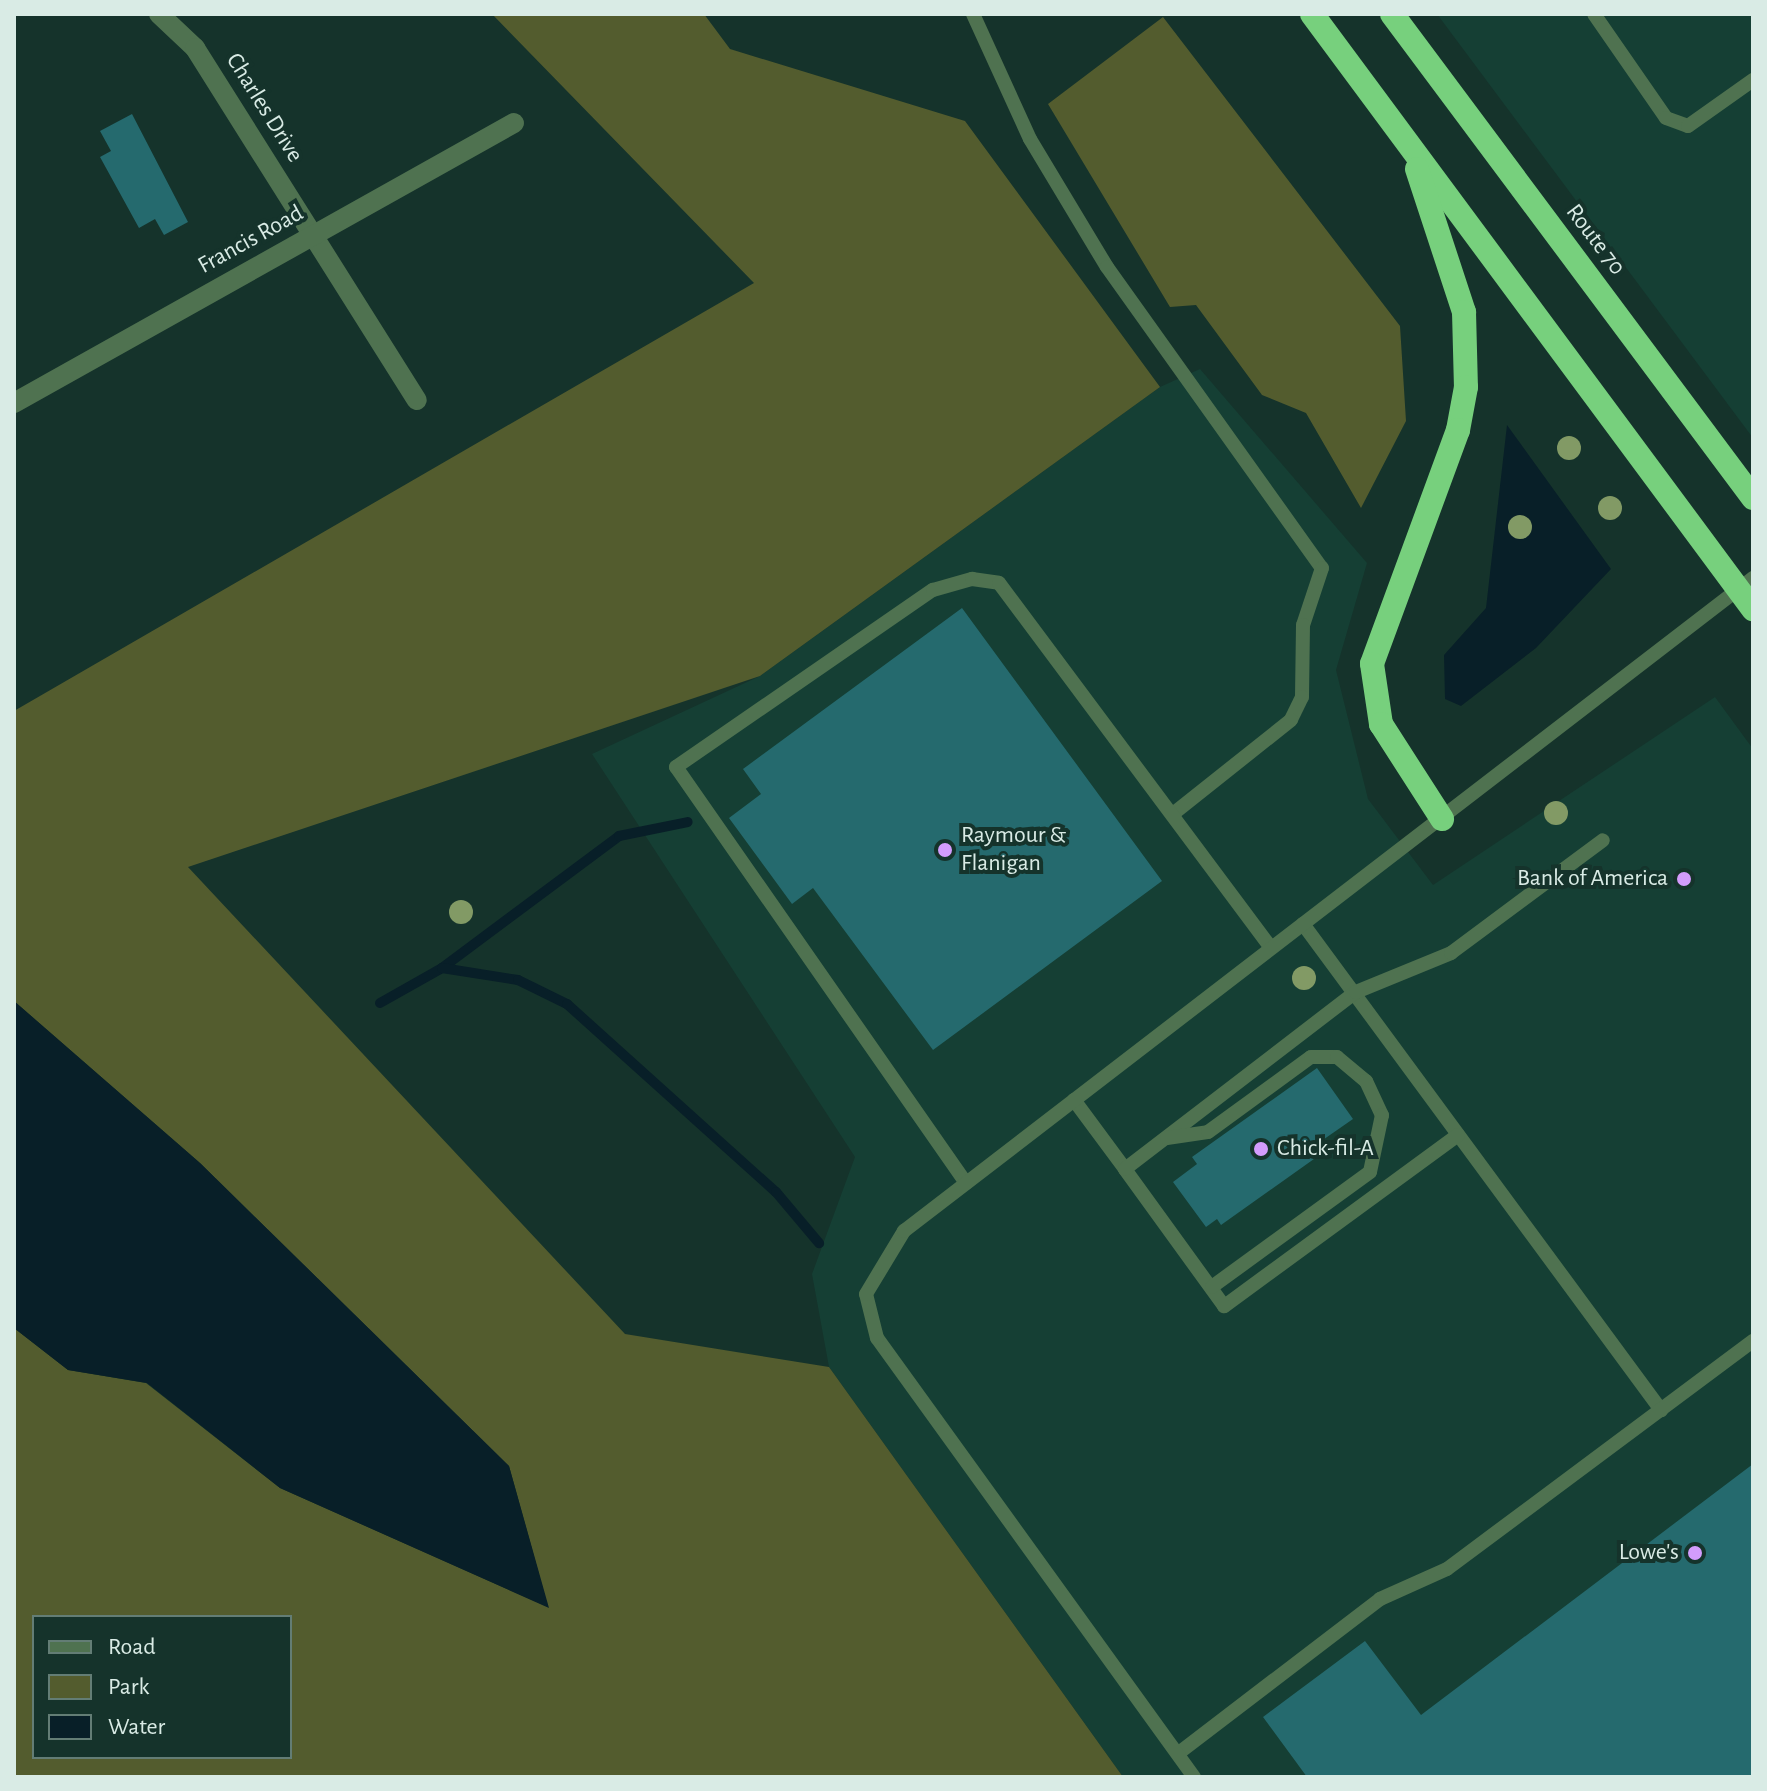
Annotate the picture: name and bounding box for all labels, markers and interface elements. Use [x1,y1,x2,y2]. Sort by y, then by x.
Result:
street label: Charles Drive [219,48,309,168]
street label: Francis Road [193,199,309,281]
street label: Route 70 [1559,199,1631,281]
place label: Raymour & Flanigan [961,822,1066,878]
marker: Raymour & Flanigan [936,841,954,859]
place label: Bank of America [1517,865,1668,893]
marker: Bank of America [1675,870,1693,888]
place label: Chick-fil-A [1277,1135,1374,1163]
marker: Chick-fil-A [1252,1140,1270,1158]
place label: Lowe's [1619,1539,1679,1567]
marker: Lowe's [1686,1544,1704,1562]
legend [32,1615,292,1759]
text: Road [108,1635,156,1659]
text: Park [108,1675,149,1699]
text: Water [108,1715,165,1739]

